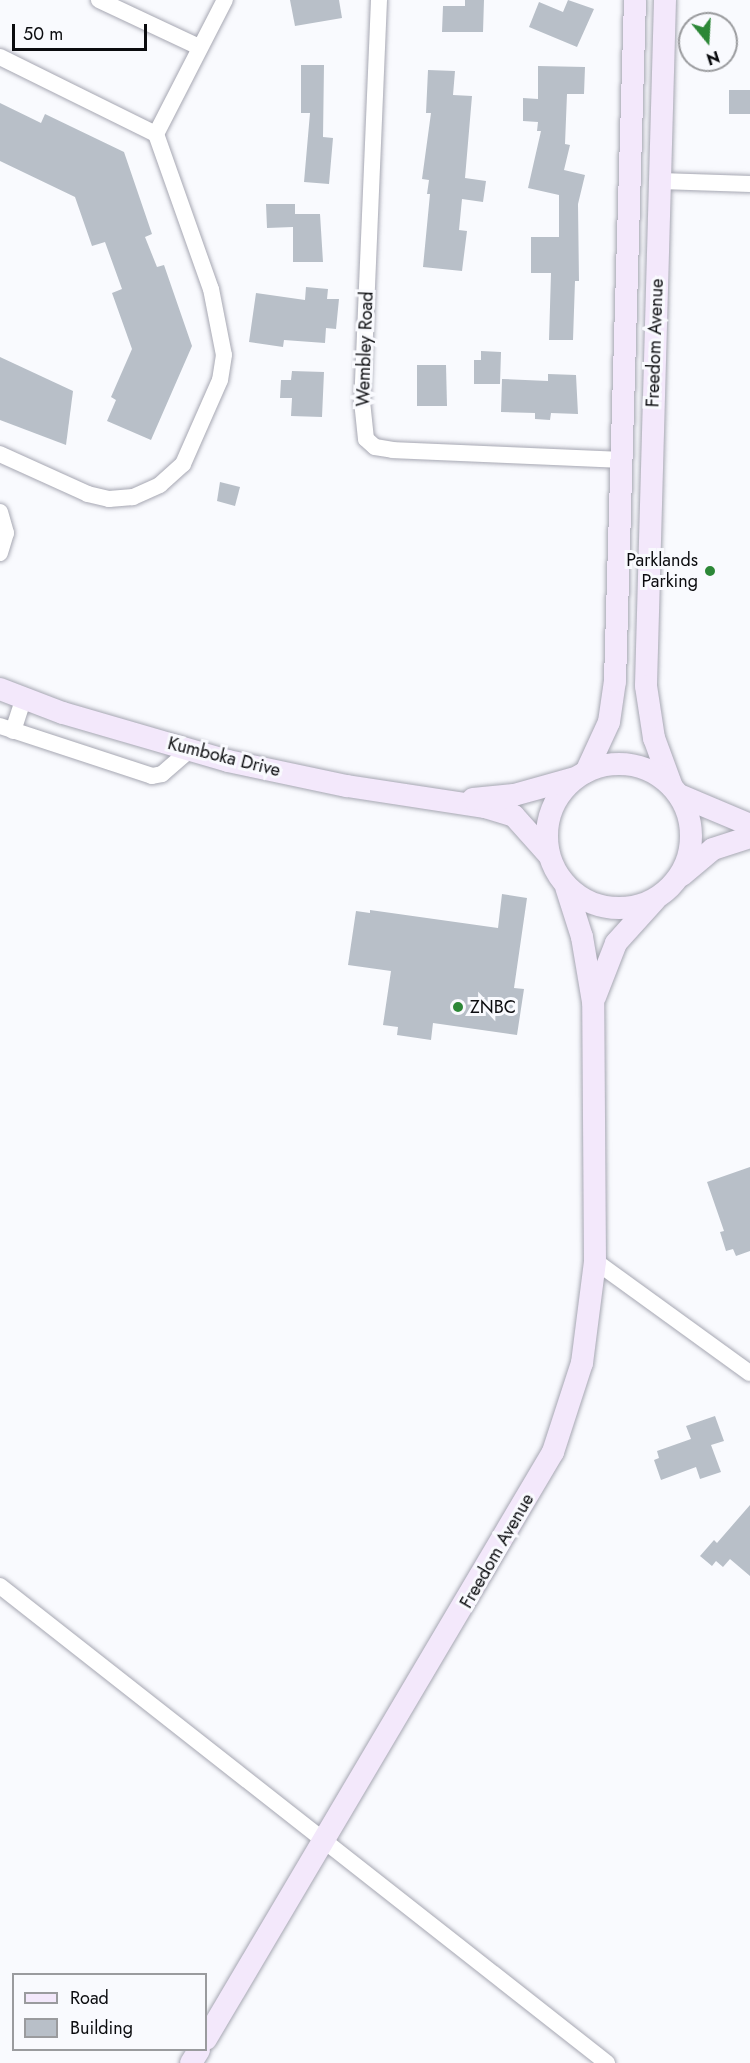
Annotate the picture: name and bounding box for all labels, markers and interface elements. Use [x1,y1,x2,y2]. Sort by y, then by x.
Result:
scale bar [15,12,150,50]
north arrow [678,12,738,72]
text: 50 m [23,21,63,47]
text: N [703,45,723,71]
street label: Freedom Avenue [642,278,668,408]
street label: Wembley Road [352,291,378,407]
place label: Parklands Parking [626,550,698,592]
marker: Parklands Parking [703,564,717,578]
street label: Kumboka Drive [165,733,283,781]
place label: ZNBC [470,996,516,1018]
marker: ZNBC [451,1000,465,1014]
street label: Freedom Avenue [455,1490,539,1612]
legend [12,1973,207,2051]
text: Road [70,1985,109,2011]
text: Building [70,2015,133,2041]

